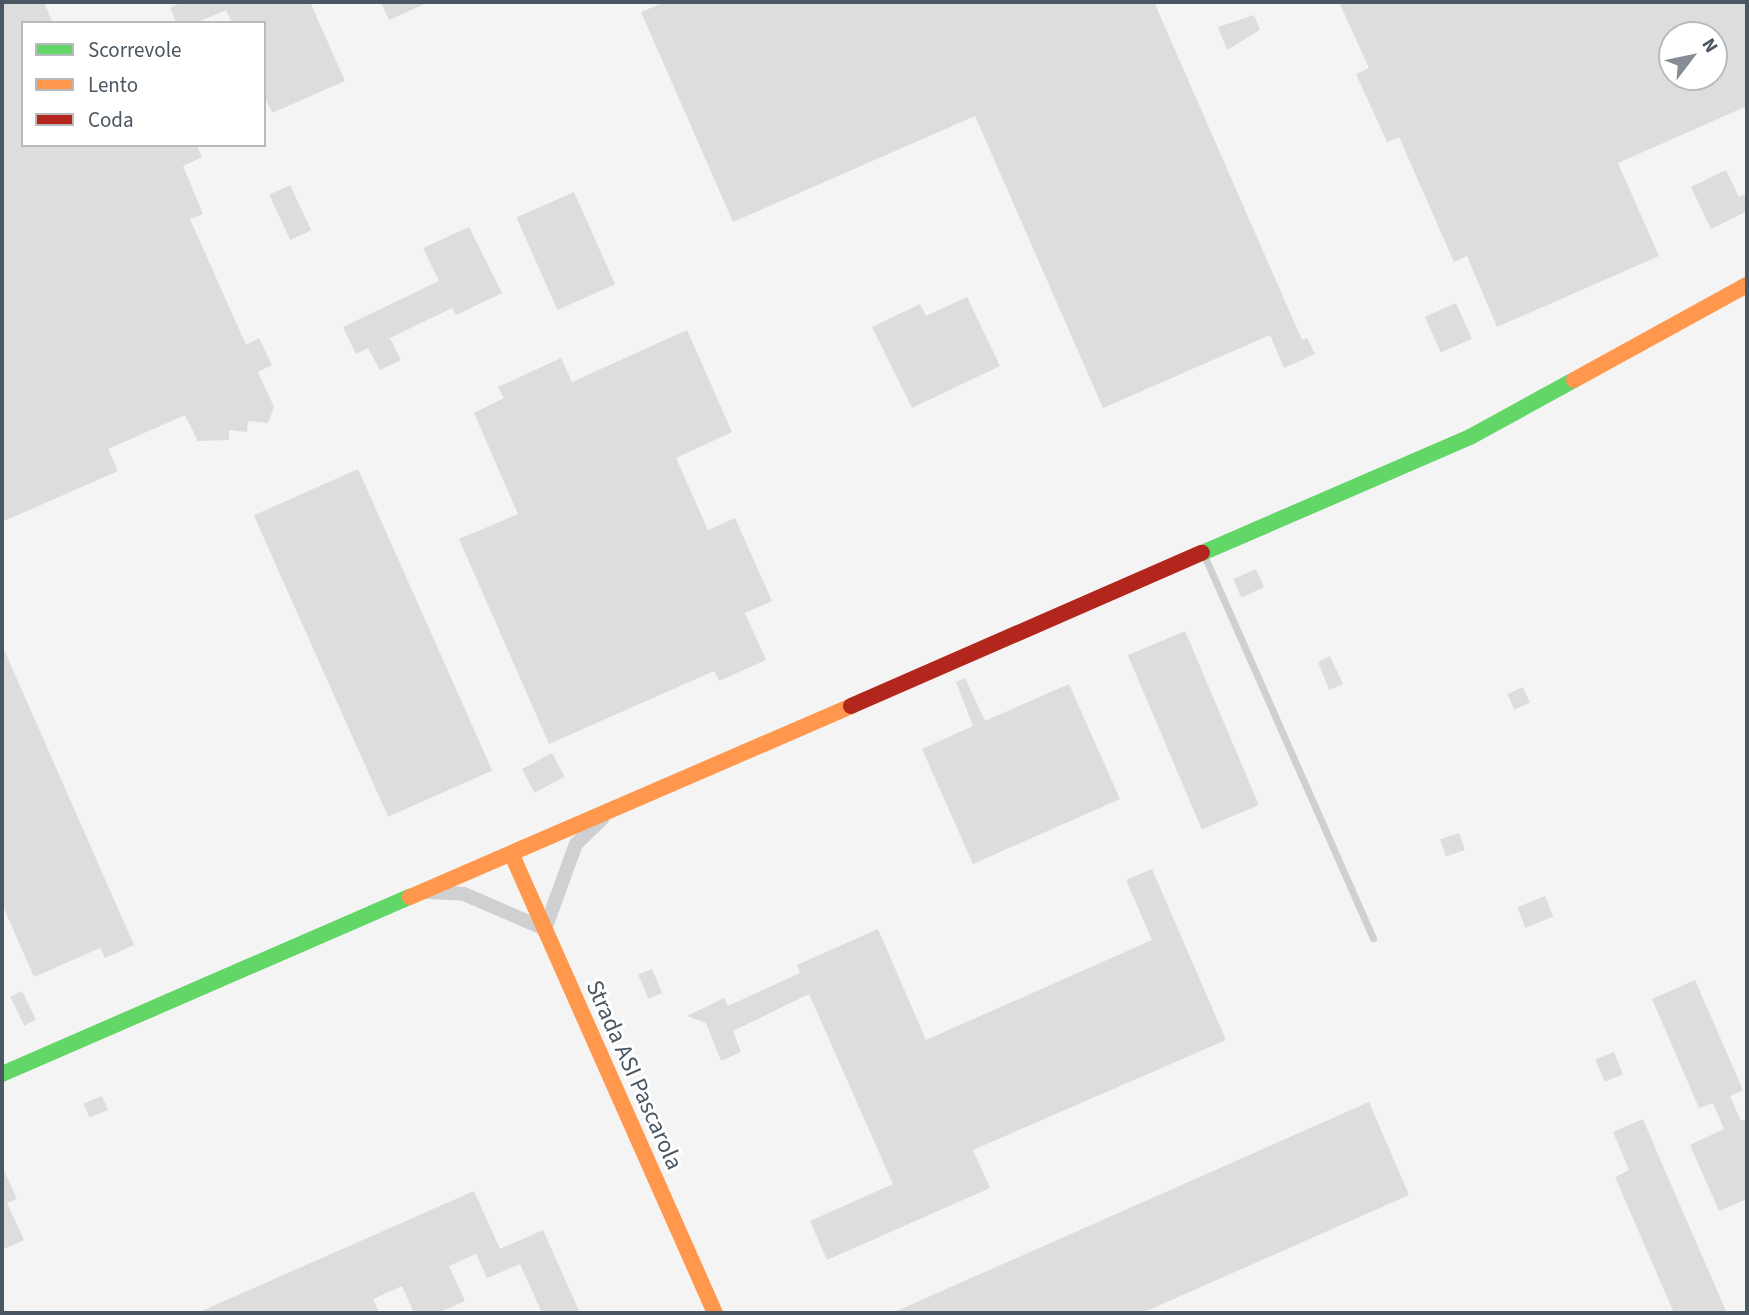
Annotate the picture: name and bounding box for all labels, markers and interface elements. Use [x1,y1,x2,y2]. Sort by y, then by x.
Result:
legend [21,21,266,147]
north arrow [1658,21,1728,91]
text: N [1695,33,1724,58]
text: Scorrevole [88,35,182,65]
text: Lento [88,70,138,100]
text: Coda [88,105,134,135]
street label: Strada ASI Pascarola [579,976,689,1174]

